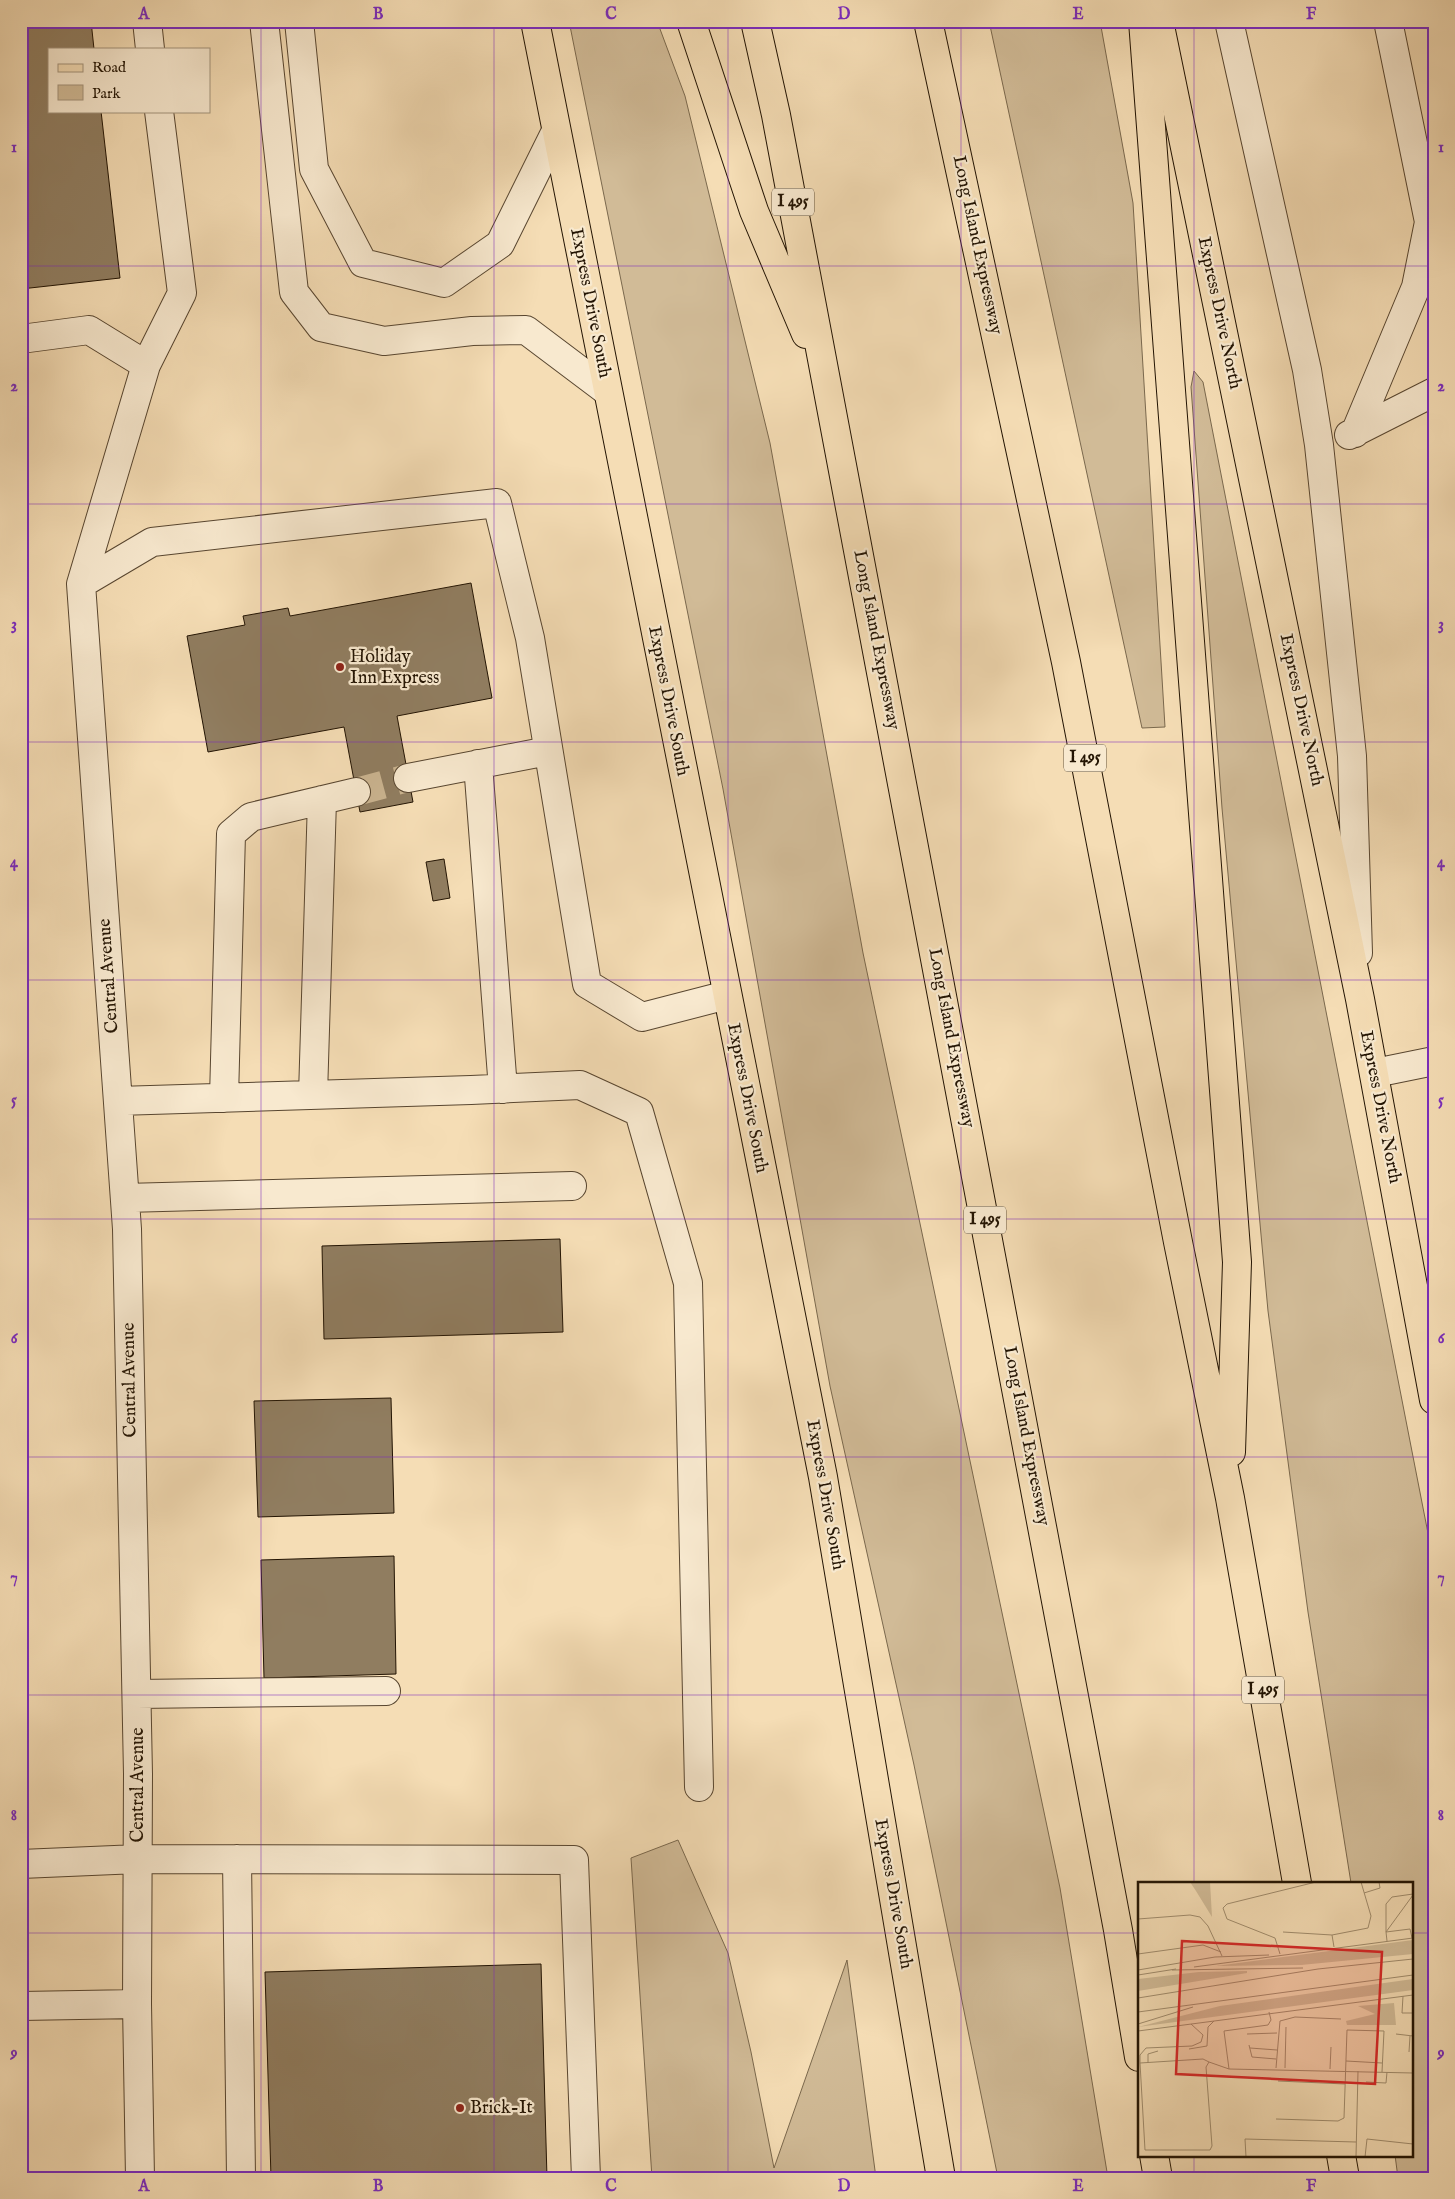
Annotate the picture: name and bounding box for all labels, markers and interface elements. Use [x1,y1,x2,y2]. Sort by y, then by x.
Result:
text: A [138,5,151,25]
text: B [373,5,384,25]
text: C [605,5,617,25]
text: D [838,5,851,25]
text: E [1072,5,1084,25]
text: F [1306,5,1317,25]
legend [48,48,210,112]
text: Road [92,58,127,77]
text: Park [92,84,122,103]
text: 1 [11,138,17,158]
text: 1 [1438,138,1444,158]
street label: Long Island Expressway [947,153,1007,337]
road number: I 495 [772,188,814,216]
street label: Express Drive South [564,226,616,380]
street label: Express Drive North [1192,235,1246,392]
text: 2 [10,377,18,397]
text: 2 [1437,377,1445,397]
street label: Long Island Expressway [847,548,905,732]
text: 3 [11,615,17,635]
text: 3 [1438,615,1444,635]
street label: Express Drive South [642,624,694,778]
street label: Express Drive North [1274,632,1328,789]
place label: Holiday Inn Express [350,646,439,690]
marker: Holiday Inn Express [334,661,346,673]
road number: I 495 [1064,744,1106,771]
text: 4 [10,853,19,873]
text: 4 [1437,853,1446,873]
street label: Central Avenue [94,918,124,1034]
street label: Long Island Expressway [922,946,980,1130]
street label: Express Drive South [721,1021,773,1175]
street label: Express Drive North [1354,1029,1406,1186]
text: 5 [11,1091,17,1111]
text: 5 [1438,1091,1444,1111]
road number: I 495 [964,1206,1006,1234]
street label: Central Avenue [117,1322,143,1438]
text: 6 [11,1329,19,1349]
text: 6 [1438,1329,1446,1349]
street label: Long Island Expressway [997,1344,1055,1528]
street label: Express Drive South [800,1418,850,1572]
text: 7 [10,1568,18,1588]
text: 7 [1437,1568,1445,1588]
road number: I 495 [1242,1676,1284,1704]
street label: Central Avenue [127,1727,150,1843]
text: 8 [11,1806,17,1826]
text: 8 [1438,1806,1444,1826]
street label: Express Drive South [868,1817,918,1971]
inset map [1138,1882,1412,2156]
text: 9 [10,2044,18,2064]
text: 9 [1437,2044,1445,2064]
place label: Brick-It [470,2097,533,2120]
marker: Brick-It [454,2102,466,2114]
text: A [138,2177,151,2197]
text: B [373,2177,384,2197]
text: C [605,2177,617,2197]
text: D [838,2177,851,2197]
text: E [1072,2177,1084,2197]
text: F [1306,2177,1317,2197]

